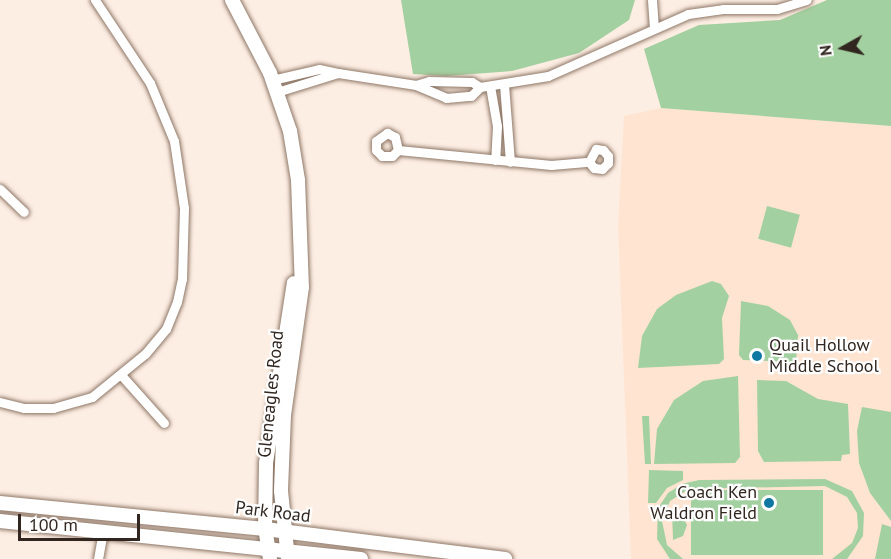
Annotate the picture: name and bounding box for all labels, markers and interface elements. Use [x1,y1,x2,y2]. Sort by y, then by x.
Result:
north arrow [813,18,873,78]
text: N [815,44,836,57]
street label: Gleneagles Road [254,329,288,459]
place label: Quail Hollow Middle School [769,335,879,378]
marker: Quail Hollow Middle School [750,349,764,363]
place label: Coach Ken Waldron Field [650,482,757,524]
marker: Coach Ken Waldron Field [762,496,776,510]
street label: Park Road [234,497,312,527]
scale bar [21,502,142,540]
text: 100 m [29,513,78,536]

